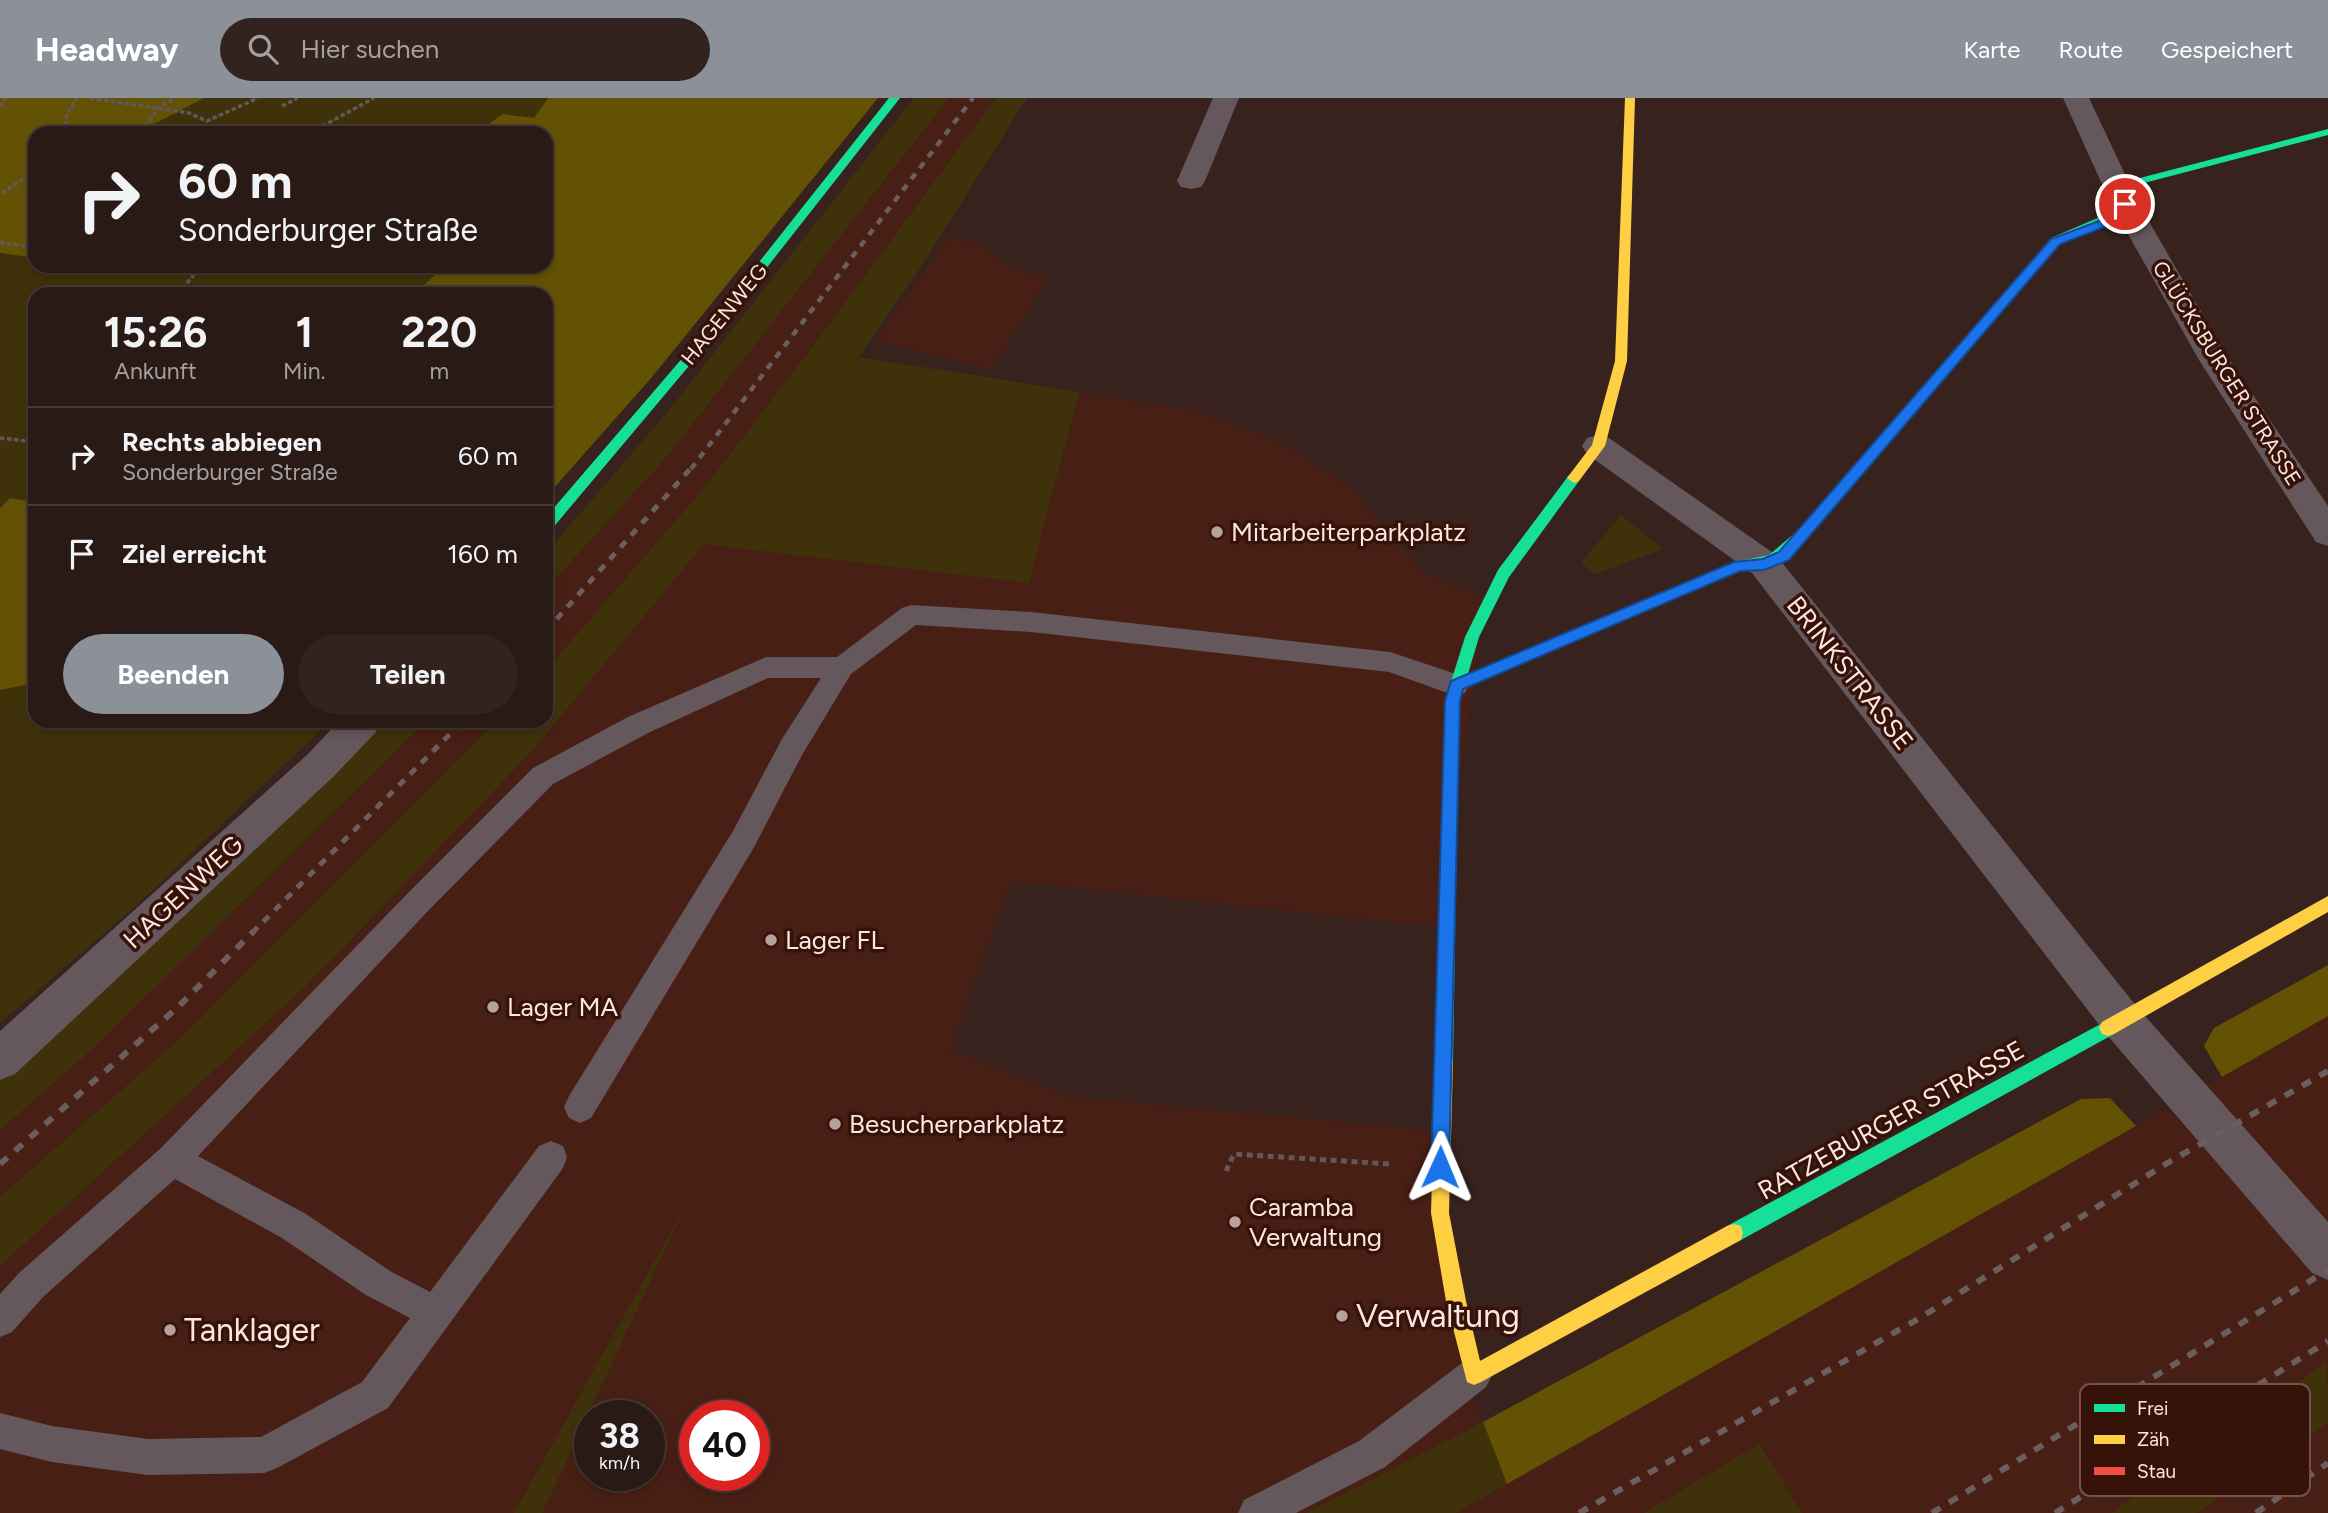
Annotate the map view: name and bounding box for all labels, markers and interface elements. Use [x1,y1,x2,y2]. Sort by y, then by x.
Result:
search box [220,18,710,81]
text: Headway [35,30,178,69]
icon: search [244,30,282,68]
text: Hier suchen [300,33,439,65]
text: Karte [1964,35,2020,64]
text: Route [2058,35,2123,64]
text: Gespeichert [2161,35,2293,64]
text: 60 m [178,151,293,210]
icon: right [63,154,154,245]
pin [2095,174,2155,234]
icon: arrive [2106,185,2144,223]
text: Sonderburger Straße [178,211,478,249]
street label: GLÜCKSBURGER STRASSE [2147,256,2307,490]
street label: HAGENWEG [676,258,772,370]
text: 15:26 [104,307,207,358]
text: 1 [295,307,313,358]
text: 220 [401,307,477,358]
text: Ankunft [114,357,197,385]
text: Min. [283,357,326,385]
text: m [429,357,449,385]
text: Rechts abbiegen [122,426,322,458]
icon: right [63,437,101,475]
text: 60 m [458,440,518,472]
text: Sonderburger Straße [122,458,338,486]
place label: Mitarbeiterparkplatz [1231,516,1466,548]
marker: Mitarbeiterparkplatz [1209,524,1225,540]
icon: arrive [63,535,101,573]
text: Ziel erreicht [122,538,267,570]
text: 160 m [447,538,518,570]
street label: BRINKSTRASSE [1780,590,1920,756]
button: Beenden [63,634,284,714]
button: Teilen [298,634,518,714]
street label: HAGENWEG [117,829,249,955]
place label: Lager FL [785,924,885,956]
marker: Lager FL [763,932,779,948]
place label: Lager MA [507,991,618,1023]
marker: Lager MA [485,999,501,1015]
street label: RATZEBURGER STRASSE [1752,1033,2030,1207]
place label: Besucherparkplatz [849,1108,1064,1140]
marker: Besucherparkplatz [827,1116,843,1132]
position arrow [1403,1130,1477,1204]
place label: Caramba Verwaltung [1249,1191,1382,1253]
marker: Caramba Verwaltung [1227,1214,1243,1230]
place label: Verwaltung [1356,1297,1520,1335]
marker: Verwaltung [1334,1308,1350,1324]
place label: Tanklager [184,1311,320,1349]
marker: Tanklager [162,1322,178,1338]
legend [2080,1384,2310,1496]
text: Frei [2137,1397,2168,1420]
speed limit sign: 40 [679,1400,770,1491]
text: 38 [599,1415,640,1457]
text: Zäh [2137,1428,2169,1451]
text: km/h [599,1452,640,1474]
text: Stau [2137,1460,2176,1483]

